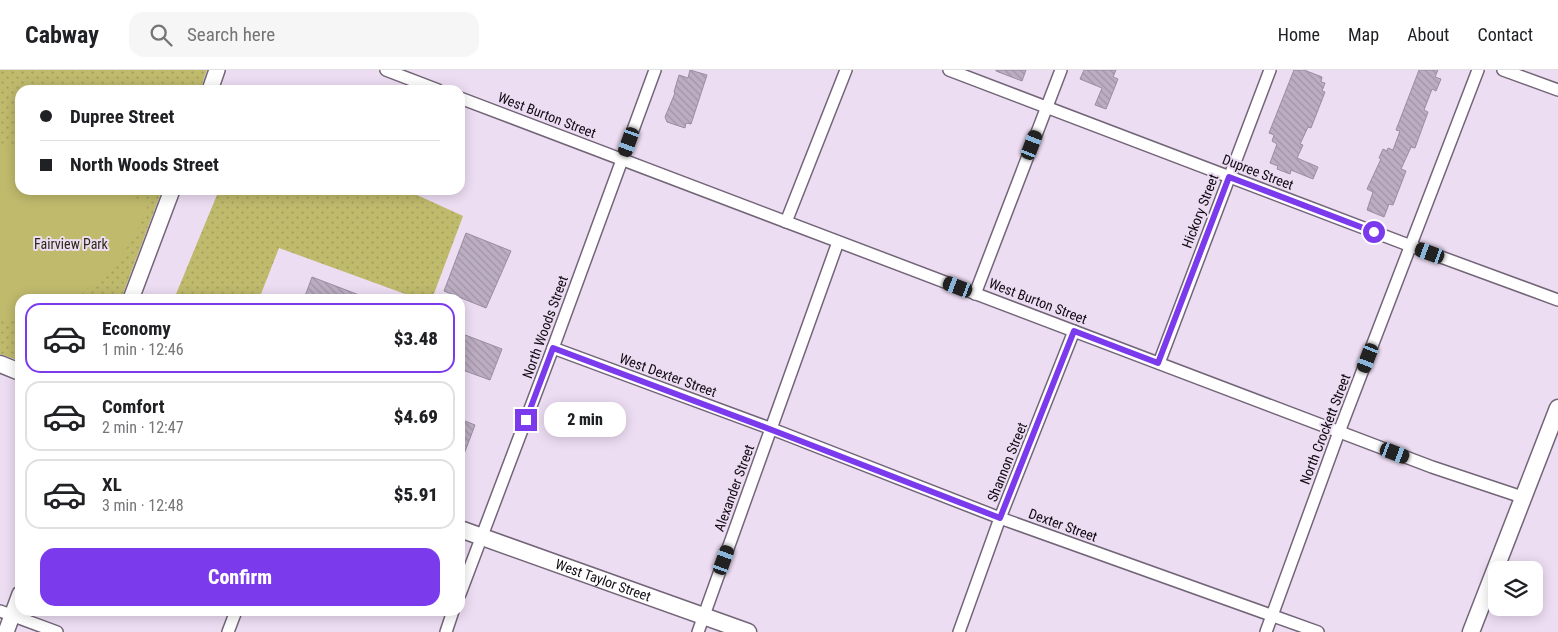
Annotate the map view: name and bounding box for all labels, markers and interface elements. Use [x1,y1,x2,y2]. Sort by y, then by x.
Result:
search box [129,12,479,57]
text: Cabway [25,21,99,49]
icon: search [147,21,175,49]
text: Search here [187,23,275,46]
text: Home [1278,24,1320,45]
text: Map [1348,24,1379,45]
text: About [1407,24,1449,45]
text: Contact [1477,24,1533,45]
street label: West Burton Street [496,89,598,141]
text: Dupree Street [70,105,174,128]
car [616,125,641,159]
car [1019,128,1044,162]
street label: Dupree Street [1220,151,1296,193]
text: North Woods Street [70,153,219,176]
street label: Hickory Street [1179,172,1221,250]
route start [1363,221,1385,243]
park label: Fairview Park [34,236,109,252]
car [1413,241,1446,265]
street label: North Woods Street [519,273,571,381]
car [941,275,974,299]
street label: West Burton Street [987,275,1089,327]
icon: car [42,316,87,361]
text: Economy [102,317,171,340]
text: $3.48 [394,327,438,350]
text: 1 min · 12:46 [102,340,184,359]
car [1355,341,1380,375]
street label: West Dexter Street [617,350,719,400]
street label: North Crockett Street [1297,372,1353,486]
icon: car [42,394,87,439]
text: Comfort [102,395,165,418]
callout: 2 min [544,402,626,438]
text: $4.69 [394,405,438,428]
route end [515,409,537,431]
text: 2 min [567,410,603,429]
text: 2 min · 12:47 [102,418,184,437]
street label: Shannon Street [984,420,1030,504]
car [1378,441,1411,465]
street label: Alexander Street [711,442,757,534]
icon: car [42,472,87,517]
text: XL [102,473,122,496]
text: $5.91 [394,483,438,506]
text: 3 min · 12:48 [102,496,184,515]
street label: Dexter Street [1027,505,1099,545]
car [711,543,736,577]
button: Confirm [40,548,440,606]
street label: West Taylor Street [553,556,653,605]
map controls [1488,561,1543,616]
button: layers [1488,561,1543,616]

